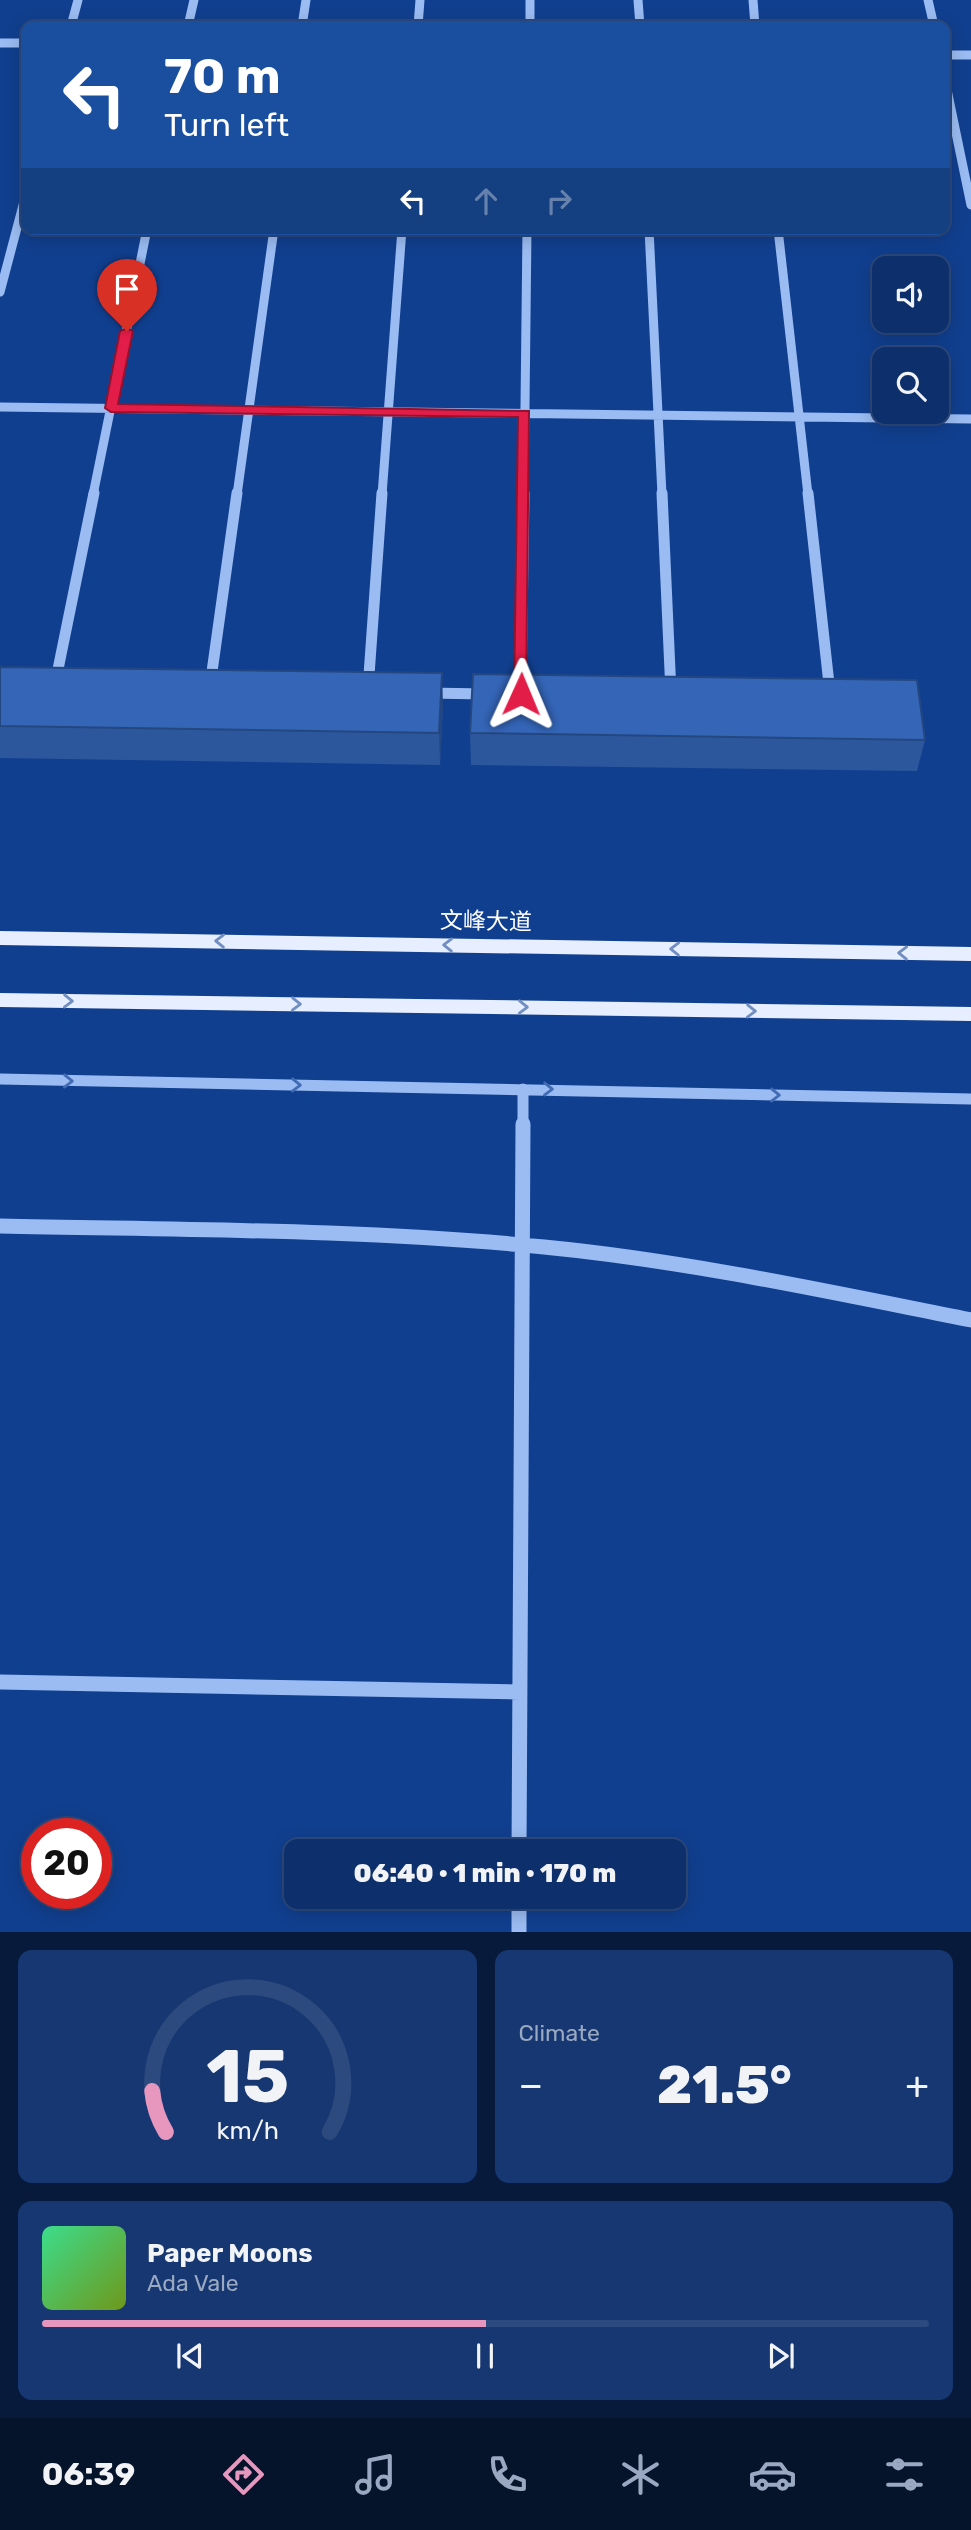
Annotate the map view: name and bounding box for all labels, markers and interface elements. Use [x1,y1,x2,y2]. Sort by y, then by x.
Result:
text: 70 m [164,47,281,105]
icon: left [49,49,140,140]
text: Turn left [164,106,289,144]
icon: left [394,182,432,220]
icon: ahead [467,182,505,220]
icon: right [540,182,578,220]
map controls [872,256,949,424]
button: sound [872,256,949,333]
pin [97,259,157,331]
icon: arrive [108,270,146,308]
button: search [872,347,949,424]
position arrow [484,657,558,731]
street label: 文峰大道 [440,906,532,936]
one-way arrow [215,934,226,949]
one-way arrow [442,937,453,953]
one-way arrow [670,941,680,957]
one-way arrow [897,945,908,960]
one-way arrow [63,993,74,1008]
one-way arrow [291,996,301,1012]
one-way arrow [518,1000,529,1015]
one-way arrow [746,1003,756,1019]
one-way arrow [63,1073,74,1088]
one-way arrow [291,1077,301,1093]
one-way arrow [542,1082,553,1097]
one-way arrow [770,1087,781,1102]
speed limit sign: 20 [21,1818,112,1909]
text: 06:40 · 1 min · 170 m [354,1858,616,1889]
text: Climate [519,2019,600,2047]
text: 15 [206,2035,289,2121]
text: 21.5° [657,2054,792,2116]
text: − [519,2062,543,2108]
text: + [905,2062,929,2108]
text: km/h [216,2116,278,2145]
text: Paper Moons [147,2238,313,2269]
text: Ada Vale [147,2269,239,2297]
icon: previous [171,2337,209,2375]
icon: pause [466,2337,504,2375]
icon: next [762,2337,800,2375]
icon: directions [219,2450,268,2499]
icon: music [351,2450,400,2499]
icon: phone [483,2450,532,2499]
icon: climate [616,2450,665,2499]
icon: car [748,2450,797,2499]
icon: filters [880,2450,929,2499]
text: 06:39 [42,2455,135,2493]

